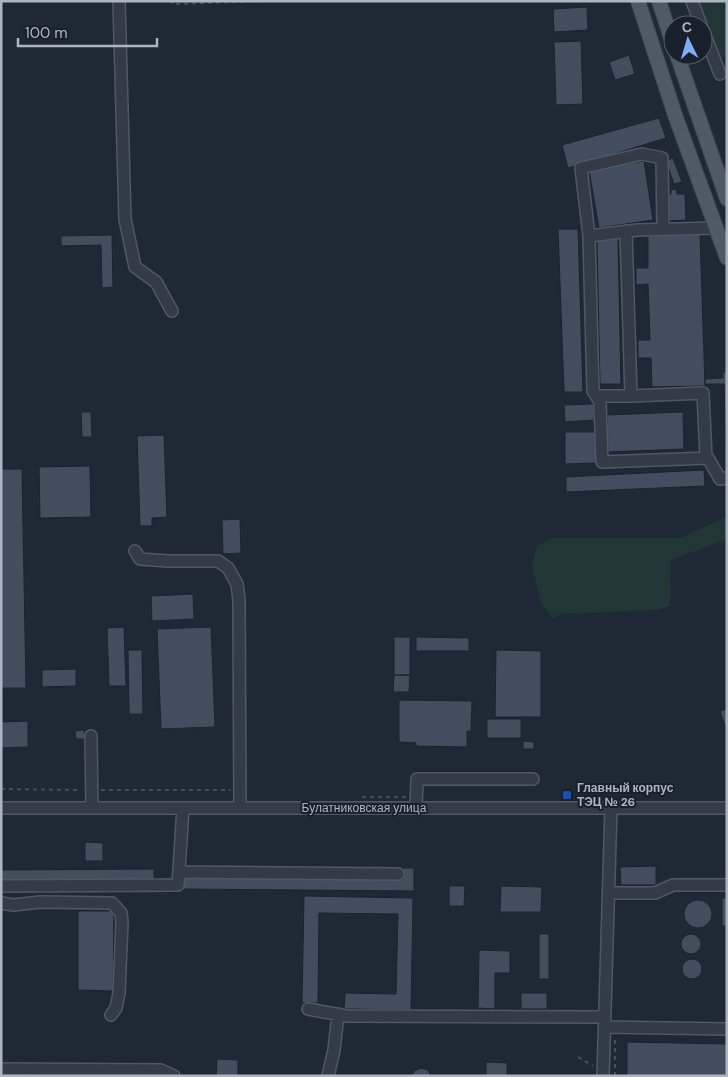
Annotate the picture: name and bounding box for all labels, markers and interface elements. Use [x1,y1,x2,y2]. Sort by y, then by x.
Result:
scale bar [18,15,156,47]
north arrow [663,15,713,65]
text: С [681,18,693,36]
text: 100 m [25,23,68,43]
place label: Главный корпус ТЭЦ № 26 [577,780,674,810]
marker: Главный корпус ТЭЦ № 26 [561,789,573,801]
street label: Булатниковская улица [302,800,427,816]

